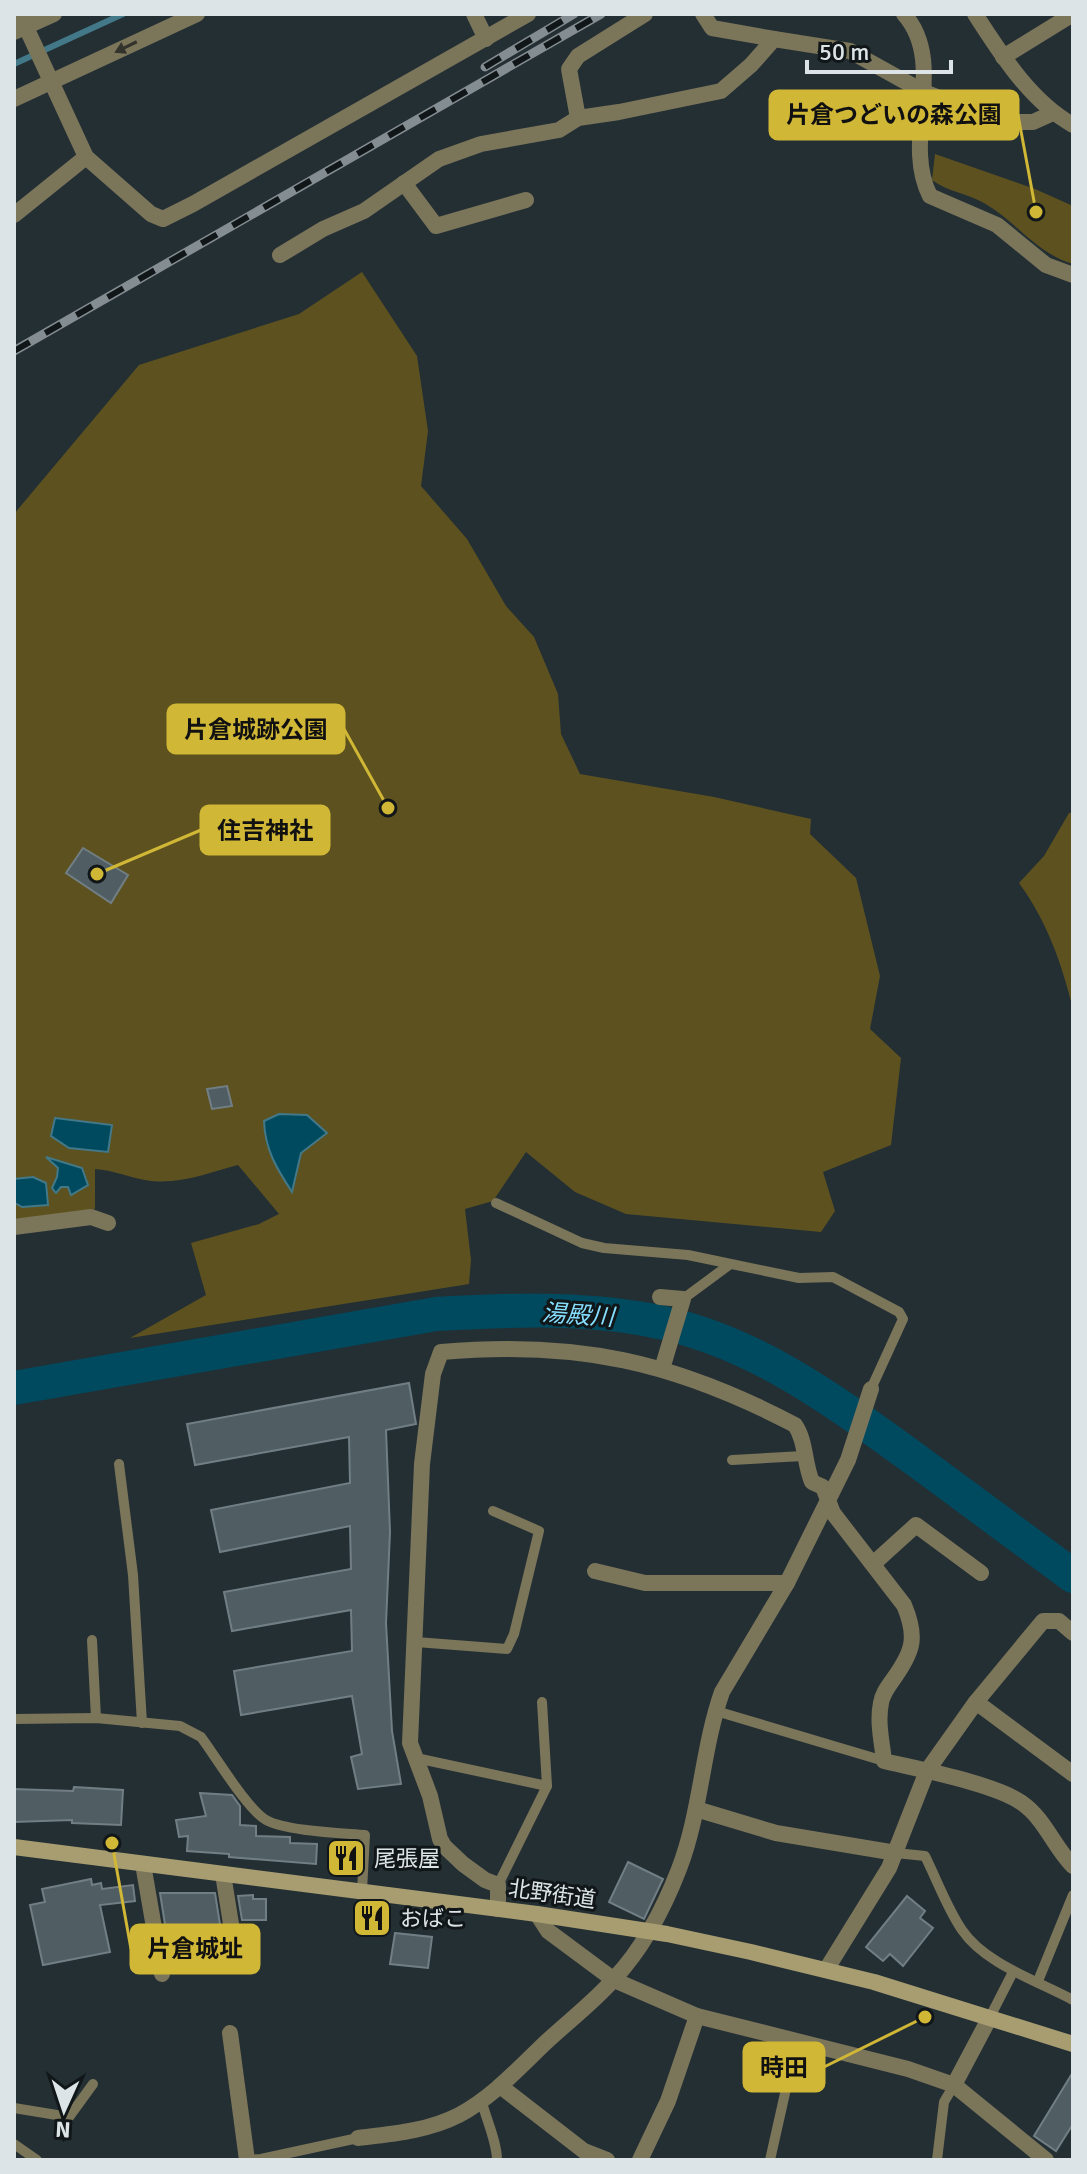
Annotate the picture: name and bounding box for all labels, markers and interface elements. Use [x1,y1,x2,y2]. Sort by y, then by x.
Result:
scale bar [807,24,951,74]
text: 50 m [819,37,869,67]
one-way arrow [115,41,138,54]
callout: 片倉つどいの森公園 [770,91,1018,139]
text: 片倉つどいの森公園 [786,100,1002,130]
callout: 片倉城跡公園 [168,705,344,753]
text: 片倉城跡公園 [184,715,328,745]
callout: 住吉神社 [201,806,329,854]
text: 住吉神社 [217,816,313,846]
water label: 湯殿川 [541,1298,618,1333]
restaurant icon: 尾張屋 [325,1837,367,1879]
place label: 尾張屋 [374,1845,440,1872]
street label: 北野街道 [507,1875,597,1913]
restaurant icon: おばこ [351,1897,393,1939]
place label: おばこ [400,1905,466,1932]
callout: 片倉城址 [131,1925,259,1973]
text: 片倉城址 [147,1934,243,1964]
callout: 時田 [744,2043,824,2091]
text: 時田 [760,2053,808,2083]
north arrow [24,2070,104,2150]
text: N [55,2116,71,2143]

